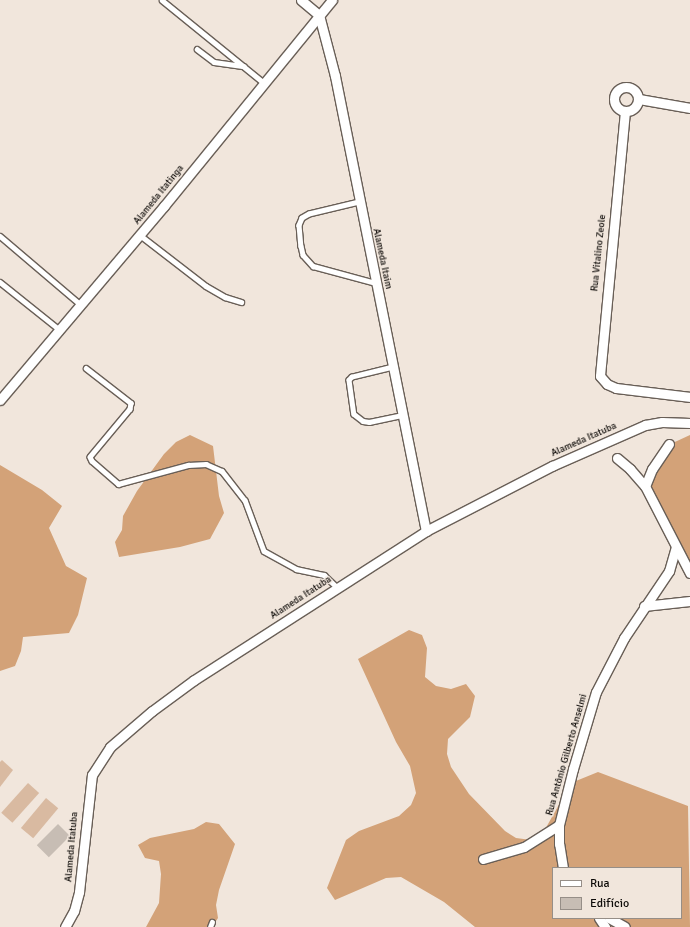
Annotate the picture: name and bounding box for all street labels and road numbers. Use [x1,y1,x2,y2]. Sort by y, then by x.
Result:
street label: Alameda Itatinga [131,163,187,227]
street label: Rua Vitalino Zeole [589,214,609,292]
street label: Alameda Itaim [370,228,394,290]
street label: Alameda Itatuba [549,420,619,460]
street label: Alameda Itatuba [268,574,334,622]
street label: Rua Antônio Gilberto Anselmi [544,693,590,817]
street label: Alameda Itatuba [63,811,81,883]

